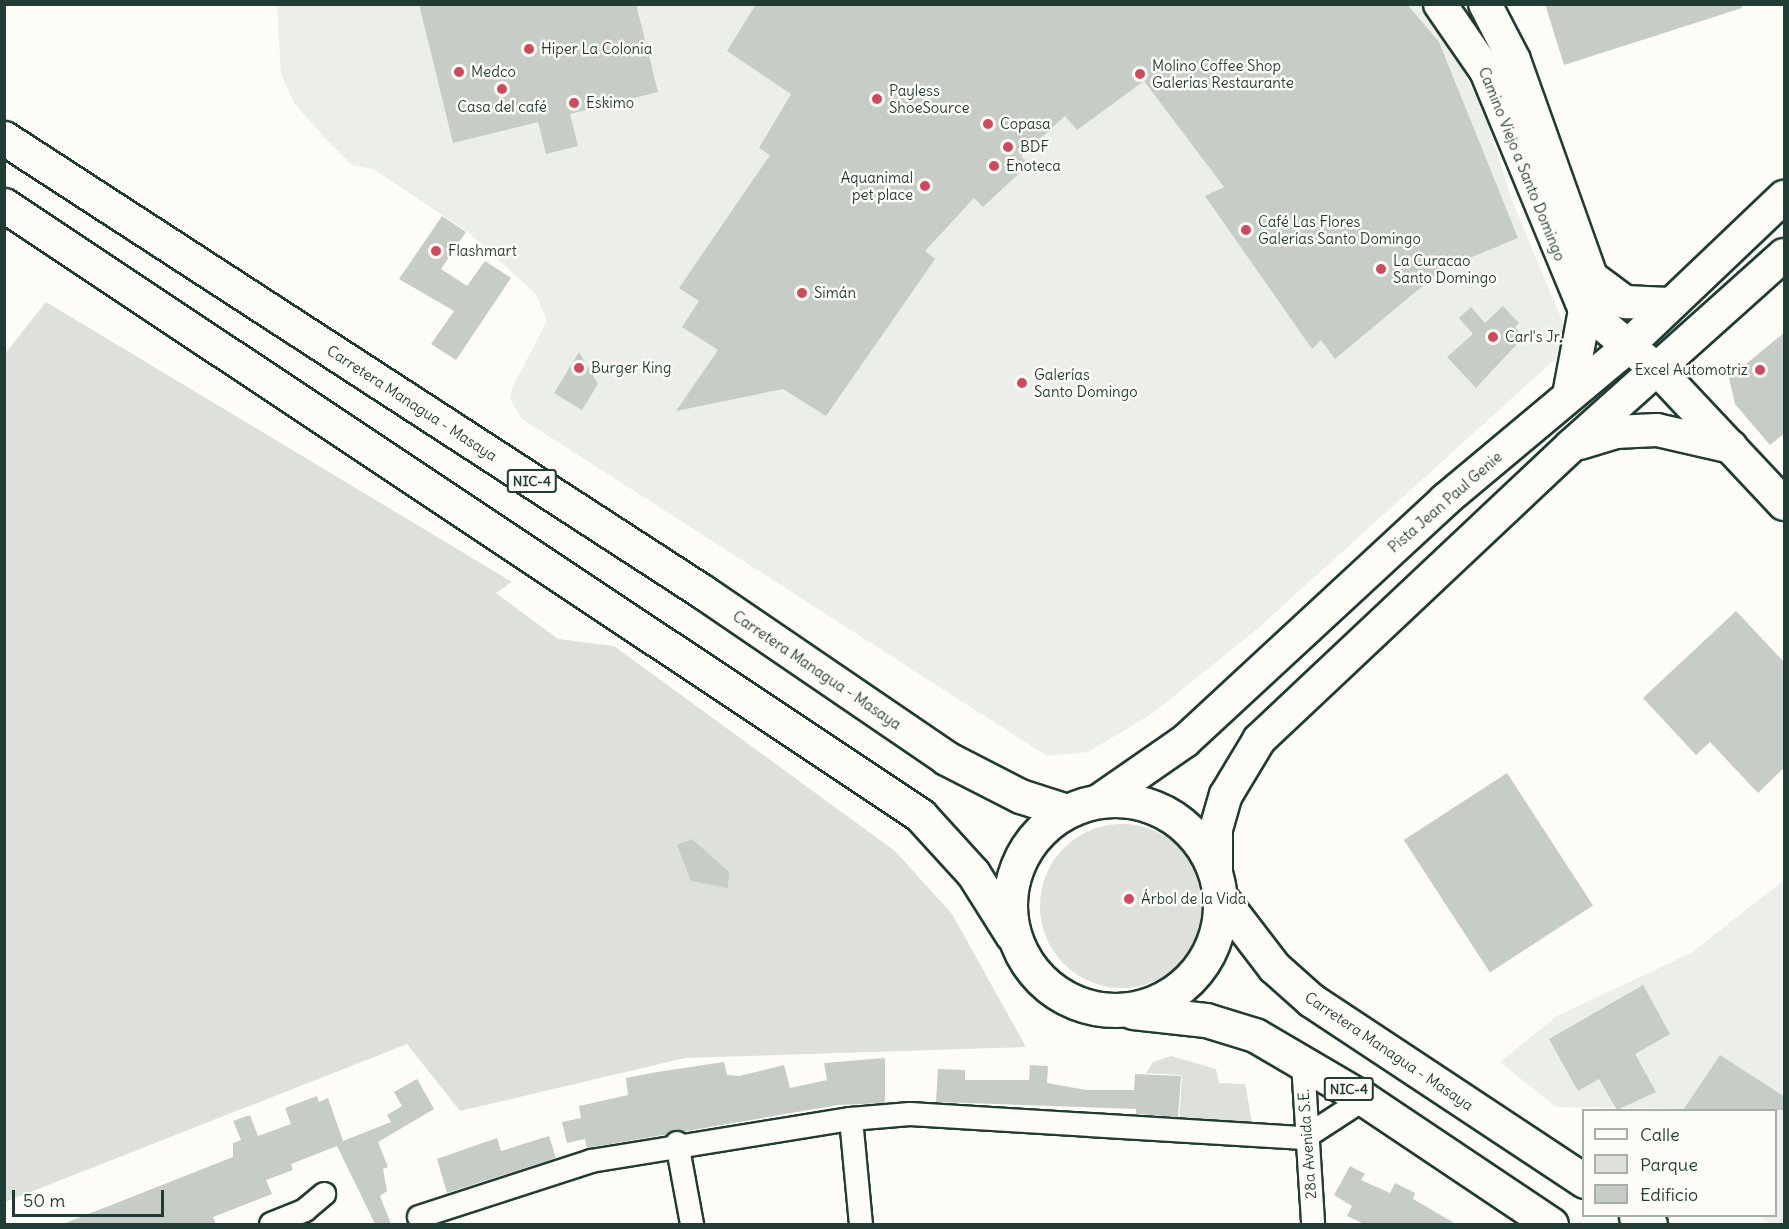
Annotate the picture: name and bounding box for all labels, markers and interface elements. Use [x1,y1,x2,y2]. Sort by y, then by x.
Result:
place label: Hiper La Colonia [541,40,652,58]
marker: Hiper La Colonia [522,42,536,56]
place label: Molino Coffee Shop Galerías Restaurante [1152,56,1294,91]
place label: Medco [471,63,516,81]
street label: Camino Viejo a Santo Domingo [1475,64,1569,264]
marker: Medco [452,65,466,79]
marker: Molino Coffee Shop Galerías Restaurante [1133,67,1147,81]
place label: Payless ShoeSource [889,81,969,116]
marker: Casa del café [495,82,509,96]
marker: Payless ShoeSource [870,92,884,106]
place label: Eskimo [586,94,634,112]
marker: Eskimo [567,96,581,110]
place label: Casa del café [457,98,547,116]
place label: Copasa [1000,115,1051,133]
marker: Copasa [981,117,995,131]
place label: BDF [1020,138,1049,156]
marker: BDF [1001,140,1015,154]
place label: Enoteca [1006,157,1061,175]
marker: Enoteca [987,159,1001,173]
place label: Aquanimal pet place [841,168,913,203]
marker: Aquanimal pet place [918,179,932,193]
place label: Café Las Flores Galerías Santo Domingo [1258,212,1421,247]
marker: Café Las Flores Galerías Santo Domingo [1239,223,1253,237]
place label: Flashmart [448,242,517,260]
marker: Flashmart [429,244,443,258]
place label: La Curacao Santo Domingo [1393,251,1497,286]
marker: La Curacao Santo Domingo [1374,262,1388,276]
place label: Simán [814,284,856,302]
marker: Simán [795,286,809,300]
place label: Carl's Jr. [1505,328,1562,346]
marker: Carl's Jr. [1486,330,1500,344]
street label: Carretera Managua - Masaya [324,341,500,465]
place label: Burger King [591,359,671,377]
marker: Burger King [572,361,586,375]
place label: Excel Automotriz [1635,361,1748,379]
marker: Excel Automotriz [1753,363,1767,377]
place label: Galerías Santo Domingo [1034,365,1138,400]
marker: Galerías Santo Domingo [1015,376,1029,390]
street label: Pista Jean Paul Genie [1384,448,1506,556]
road number: NIC-4 [506,470,558,492]
street label: Carretera Managua - Masaya [729,607,905,733]
place label: Árbol de la Vida [1141,890,1246,908]
marker: Árbol de la Vida [1122,892,1136,906]
street label: Carretera Managua - Masaya [1301,988,1477,1114]
road number: NIC-4 [1324,1078,1374,1100]
street label: 28a Avenida S.E. [1294,1088,1320,1200]
legend [1582,1109,1777,1217]
text: Calle [1640,1123,1680,1146]
text: Parque [1640,1153,1698,1176]
scale bar [15,1178,166,1216]
text: Edificio [1640,1183,1698,1206]
text: 50 m [23,1189,65,1212]

